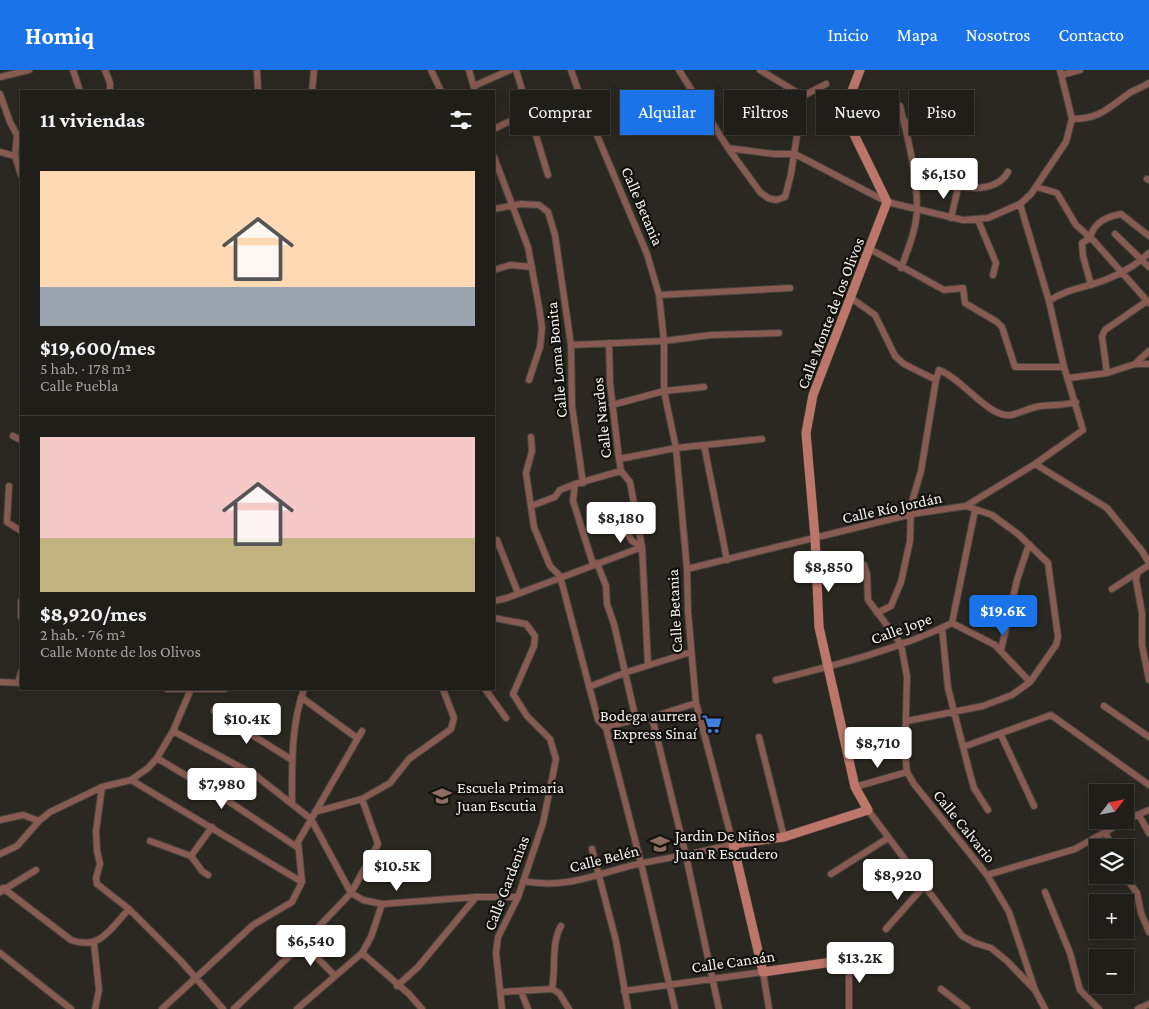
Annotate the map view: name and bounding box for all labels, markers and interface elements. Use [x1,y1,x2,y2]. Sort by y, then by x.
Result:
text: Homiq [25,22,94,49]
text: Inicio [828,25,869,45]
text: Mapa [897,25,938,45]
text: Nosotros [966,25,1030,45]
text: Contacto [1058,25,1124,45]
chip: Comprar [510,90,610,135]
chip: Alquilar [620,90,714,135]
chip: Filtros [724,90,806,135]
chip: Nuevo [816,90,899,135]
chip: Piso [909,90,974,135]
icon: filters [447,106,475,134]
text: 11 viviendas [40,108,145,132]
pin: $6,150 [903,158,985,200]
street label: Calle Betania [618,164,667,249]
text: $6,150 [922,165,966,182]
icon: home [213,204,303,294]
street label: Calle Monte de los Olivos [794,235,867,391]
street label: Calle Loma Bonita [543,301,570,419]
text: $19,600/mes [40,336,155,360]
text: 5 hab. · 178 m² [40,360,131,377]
text: Calle Puebla [40,377,119,394]
street label: Calle Nardos [589,377,614,459]
icon: home [213,469,303,559]
street label: Calle Río Jordán [841,489,944,527]
pin: $8,180 [580,502,662,544]
text: $8,180 [598,509,644,526]
pin: $8,850 [788,550,870,593]
text: $8,850 [805,558,853,575]
street label: Calle Betania [664,568,685,653]
pin: $19.6K [962,594,1044,637]
text: $8,920/mes [40,602,146,626]
text: $19.6K [980,602,1026,619]
street label: Calle Jope [869,610,934,648]
text: 2 hab. · 76 m² [40,626,126,643]
text: Calle Monte de los Olivos [40,643,201,660]
pin: $10.4K [206,702,288,745]
place label: Bodega aurrera Express Sinaí [600,707,698,743]
text: $10.4K [224,710,270,727]
supermarket icon: Bodega aurrera Express Sinaí [701,713,723,735]
pin: $8,710 [837,726,919,769]
text: $8,710 [856,734,900,751]
pin: $7,980 [181,768,263,810]
text: $7,980 [198,775,246,792]
place label: Escuela Primaria Juan Escutia [455,779,565,815]
north arrow [1089,784,1134,829]
map controls [1089,784,1134,994]
school or university icon: Escuela Primaria Juan Escutia [431,785,453,807]
street label: Calle Calvario [930,787,999,866]
place label: Jardin De Niños Juan R Escudero [673,827,778,863]
street label: Calle Gardenias [481,833,532,933]
school or university icon: Jardin De Niños Juan R Escudero [649,833,671,855]
button: layers [1089,839,1134,884]
street label: Calle Belén [568,842,641,875]
pin: $10.5K [356,850,438,892]
text: $10.5K [374,857,420,874]
pin: $8,920 [857,858,939,901]
text: $8,920 [874,866,922,883]
button: + [1089,894,1134,939]
pin: $6,540 [270,924,352,967]
text: $6,540 [287,932,335,949]
pin: $13.2K [819,942,901,984]
street label: Calle Canaán [690,947,776,976]
text: $13.2K [838,949,882,966]
button: − [1089,949,1134,994]

